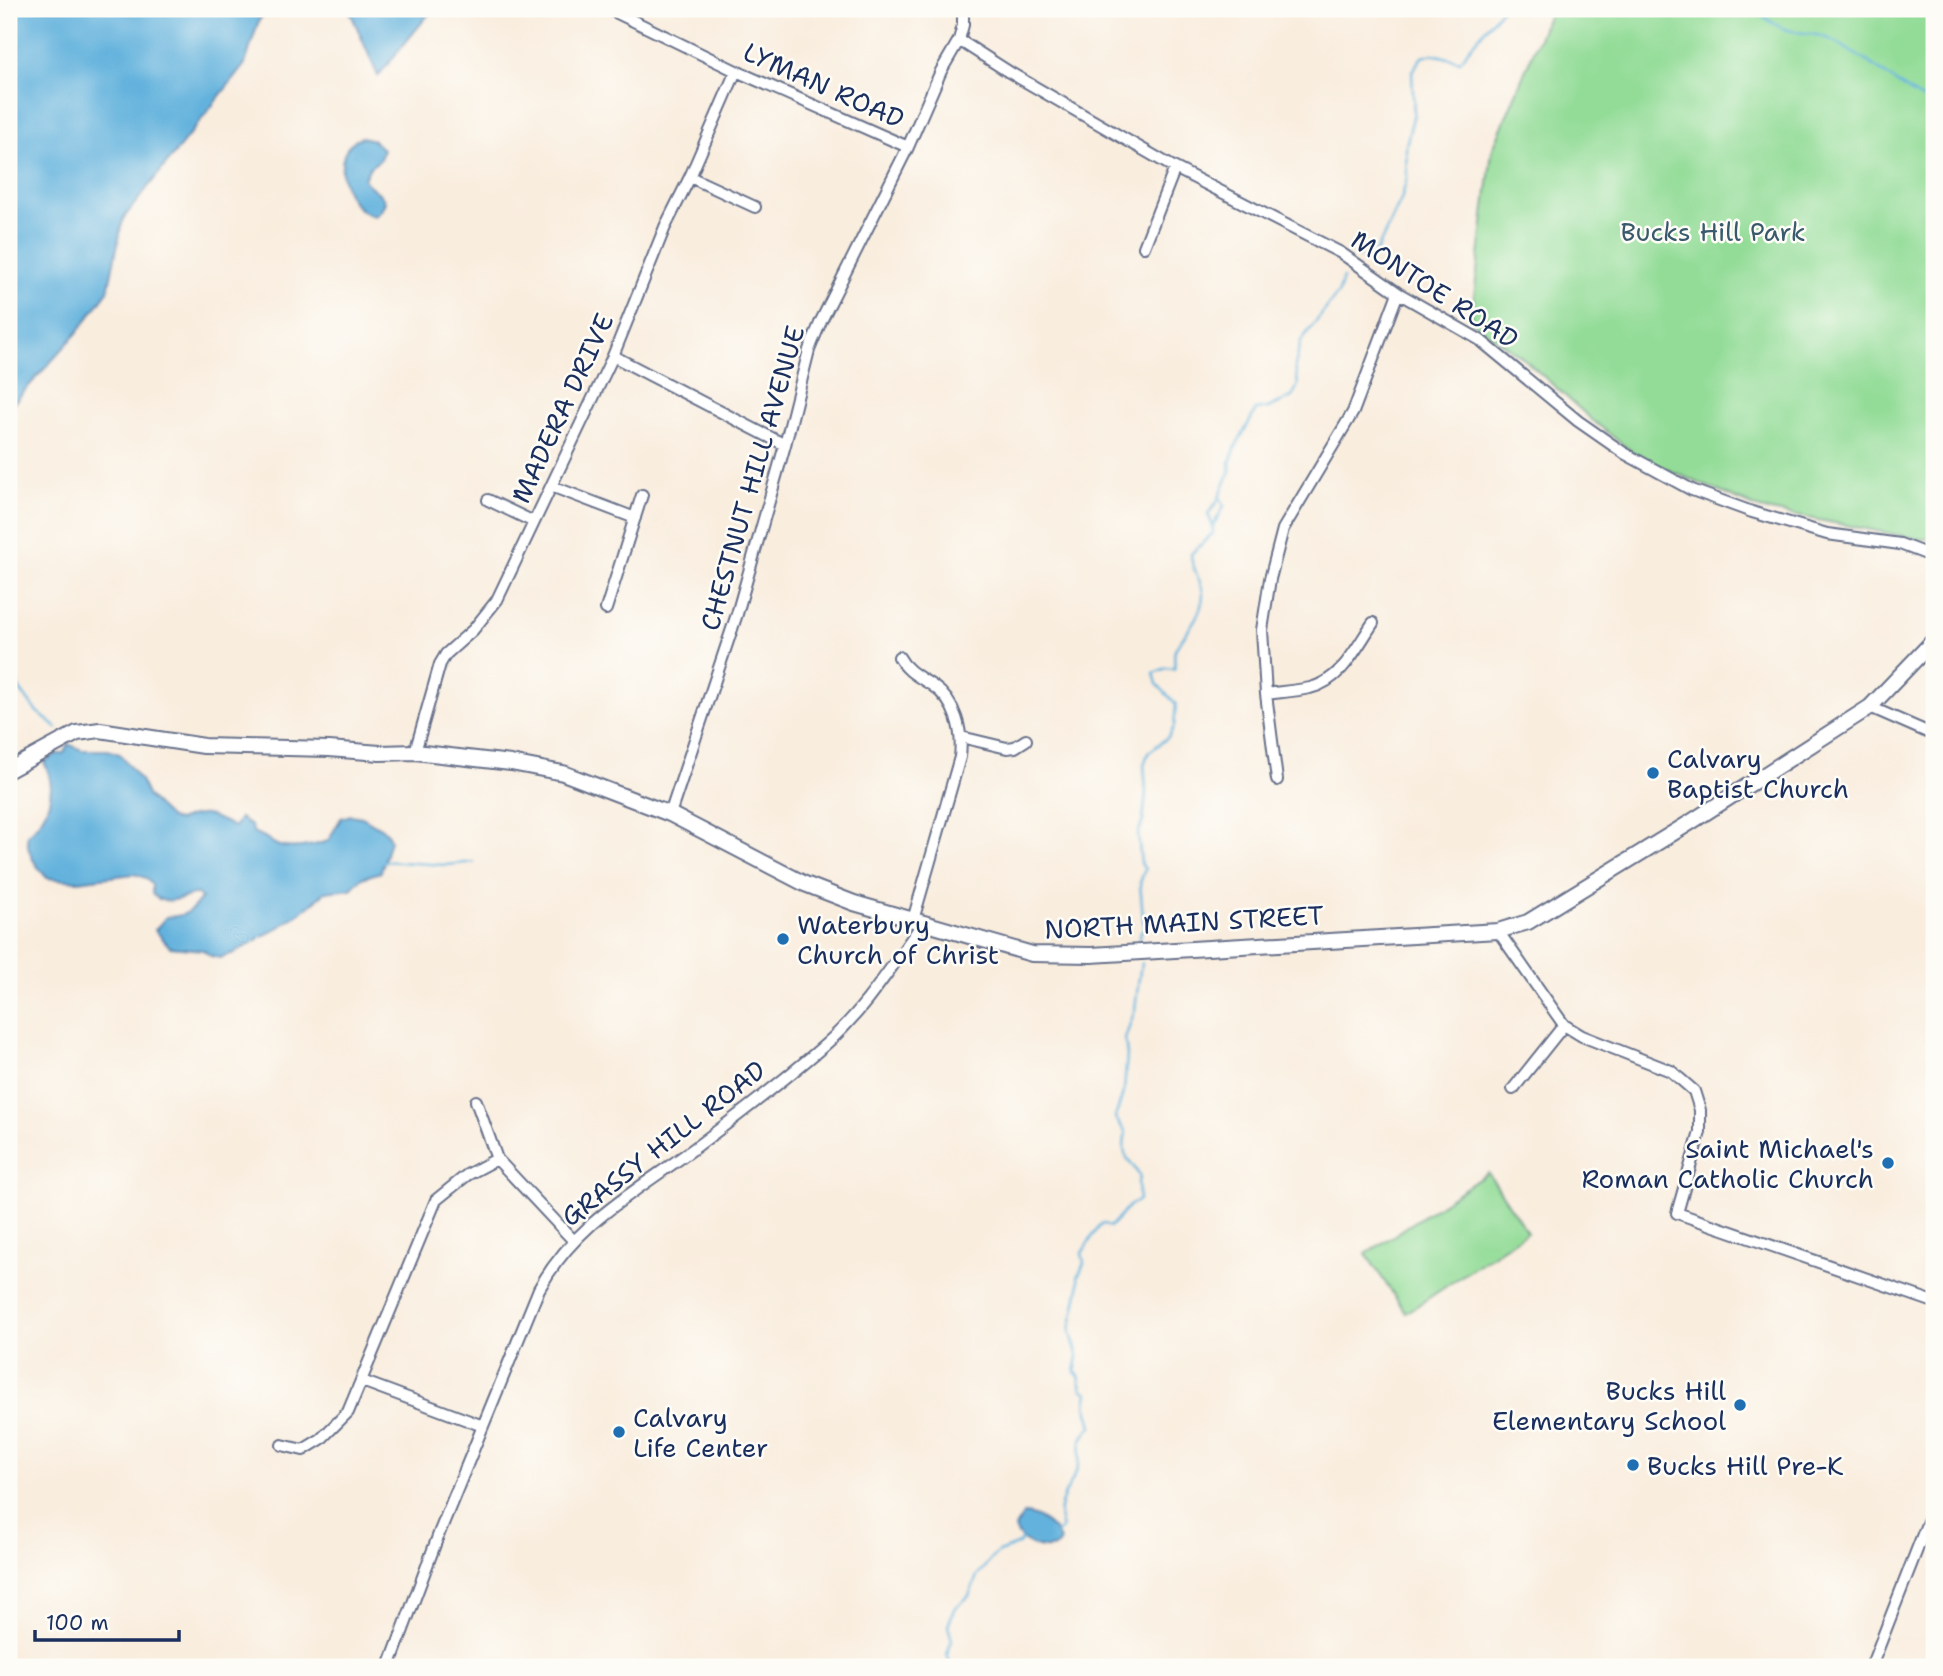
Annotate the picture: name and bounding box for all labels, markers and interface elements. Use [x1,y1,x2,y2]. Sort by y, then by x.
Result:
street label: LYMAN ROAD [738,34,910,136]
park label: Bucks Hill Park [1620,214,1806,249]
street label: MONTOE ROAD [1345,222,1525,356]
street label: MADERA DRIVE [503,307,621,509]
street label: CHESTNUT HILL AVENUE [692,322,812,634]
place label: Calvary Baptist Church [1667,741,1849,806]
marker: Calvary Baptist Church [1645,765,1661,781]
street label: NORTH MAIN STREET [1043,897,1325,947]
place label: Waterbury Church of Christ [797,907,999,972]
marker: Waterbury Church of Christ [775,931,791,947]
street label: GRASSY HILL ROAD [554,1052,772,1234]
place label: Saint Michael's Roman Catholic Church [1581,1131,1874,1196]
marker: Saint Michael's Roman Catholic Church [1880,1155,1896,1171]
place label: Bucks Hill Elementary School [1492,1373,1726,1438]
marker: Bucks Hill Elementary School [1732,1397,1748,1413]
place label: Calvary Life Center [633,1400,768,1465]
marker: Calvary Life Center [611,1424,627,1440]
place label: Bucks Hill Pre-K [1647,1448,1844,1483]
marker: Bucks Hill Pre-K [1625,1457,1641,1473]
scale bar [35,1599,178,1643]
text: 100 m [46,1609,109,1637]

